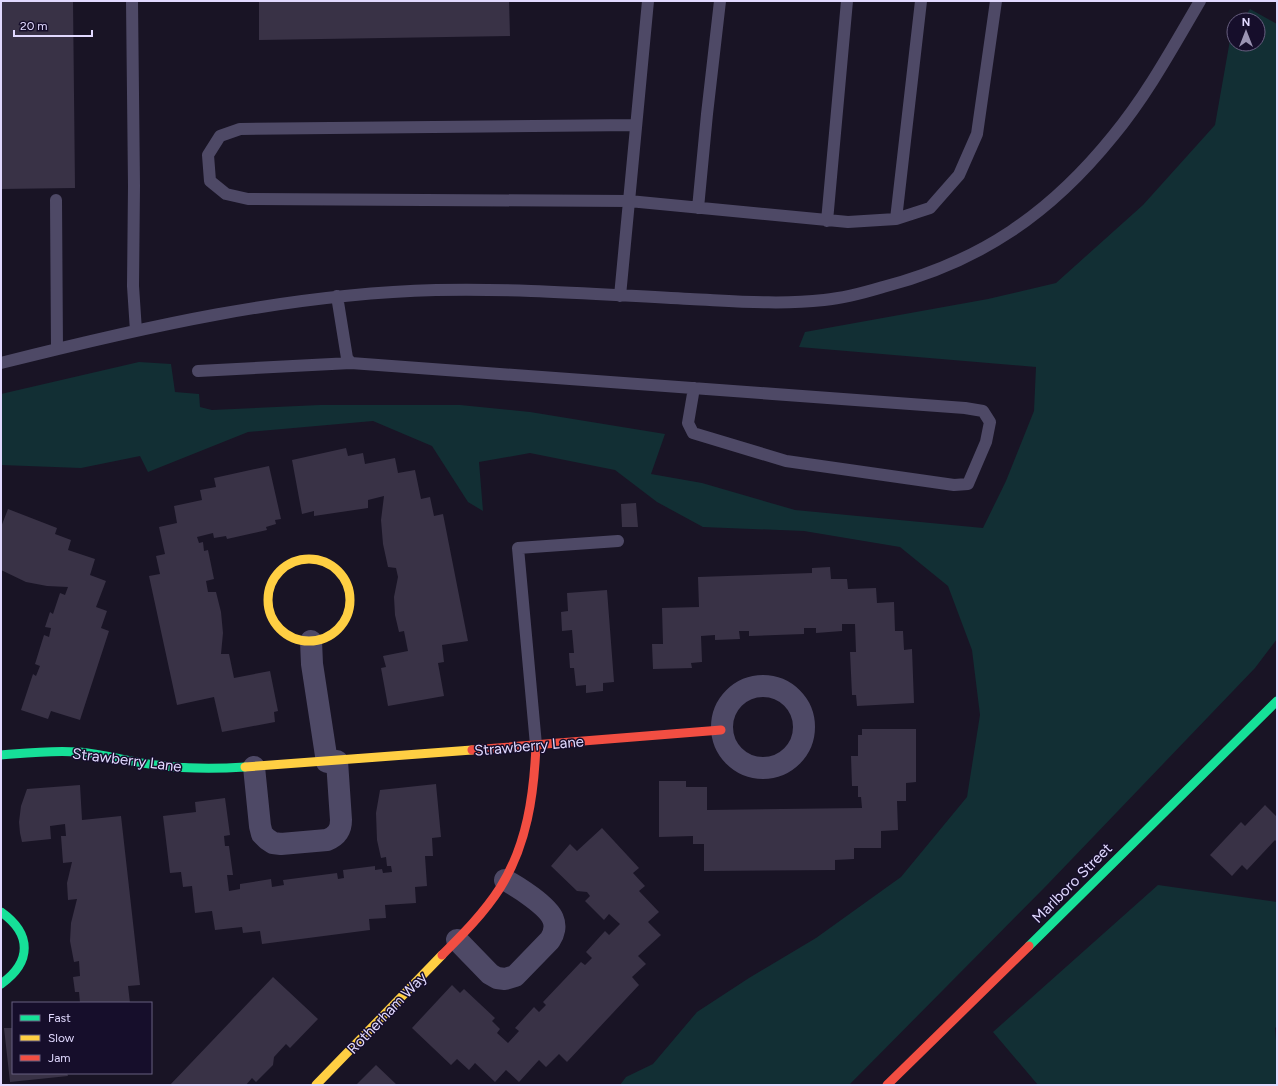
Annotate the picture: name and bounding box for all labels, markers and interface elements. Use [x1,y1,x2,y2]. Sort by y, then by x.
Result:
scale bar [14,12,92,38]
north arrow [1226,12,1266,52]
text: N [1242,16,1250,29]
text: 20 m [20,19,48,33]
street label: Strawberry Lane [473,732,585,760]
street label: Strawberry Lane [71,744,183,776]
street label: Marlboro Street [1028,839,1116,927]
street label: Rotherham Way [343,968,431,1058]
legend [12,1002,152,1074]
text: Fast [48,1011,71,1025]
text: Slow [48,1031,75,1045]
text: Jam [48,1051,71,1065]

